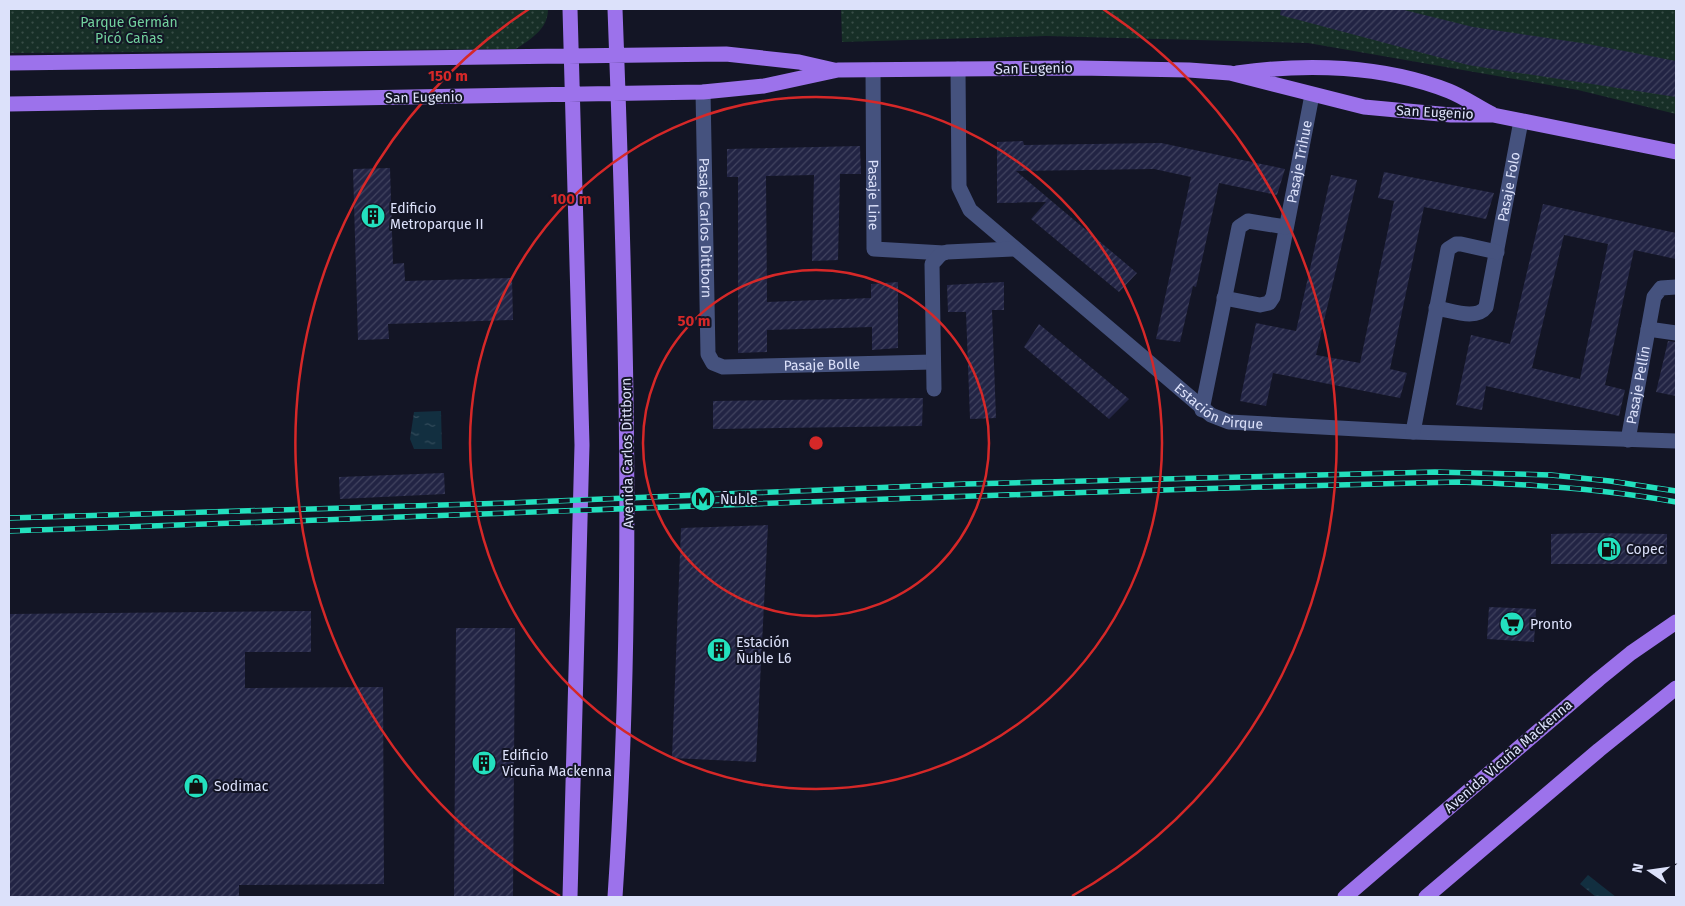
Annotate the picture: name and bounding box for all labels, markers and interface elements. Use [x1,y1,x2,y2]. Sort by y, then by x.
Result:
park label: Parque Germán Picó Cañas [80,14,178,47]
street label: San Eugenio [995,59,1073,78]
text: 150 m [428,67,468,85]
street label: San Eugenio [385,88,463,107]
street label: San Eugenio [1396,102,1474,123]
street label: Pasaje Trihue [1283,119,1316,205]
street label: Pasaje Folo [1494,150,1524,223]
street label: Pasaje Carlos Dittborn [695,158,715,298]
street label: Pasaje Line [865,160,882,230]
text: 100 m [551,190,591,208]
place label: Edificio Metroparque II [390,200,484,233]
building icon: Edificio Metroparque II [360,203,386,229]
text: 50 m [677,312,711,330]
street label: Pasaje Pellín [1623,344,1654,426]
street label: Pasaje Bolle [783,356,860,375]
street label: Avenida Carlos Dittborn [618,378,637,528]
street label: Estación Pirque [1171,380,1263,433]
centre of rings [807,434,825,452]
metro station icon: Ñuble [690,486,716,512]
place label: Ñuble [720,491,758,508]
fuel station icon: Copec [1596,536,1622,562]
place label: Copec [1626,541,1665,558]
supermarket icon: Pronto [1499,611,1525,637]
place label: Pronto [1530,616,1572,633]
place label: Estación Ñuble L6 [736,634,791,667]
building icon: Estación Ñuble L6 [706,637,732,663]
street label: Avenida Vicuña Mackenna [1441,696,1576,817]
place label: Edificio Vicuña Mackenna [502,747,612,780]
building icon: Edificio Vicuña Mackenna [471,750,497,776]
shop icon: Sodimac [183,773,209,799]
place label: Sodimac [214,778,269,795]
north arrow [1625,846,1675,896]
text: N [1628,862,1647,875]

